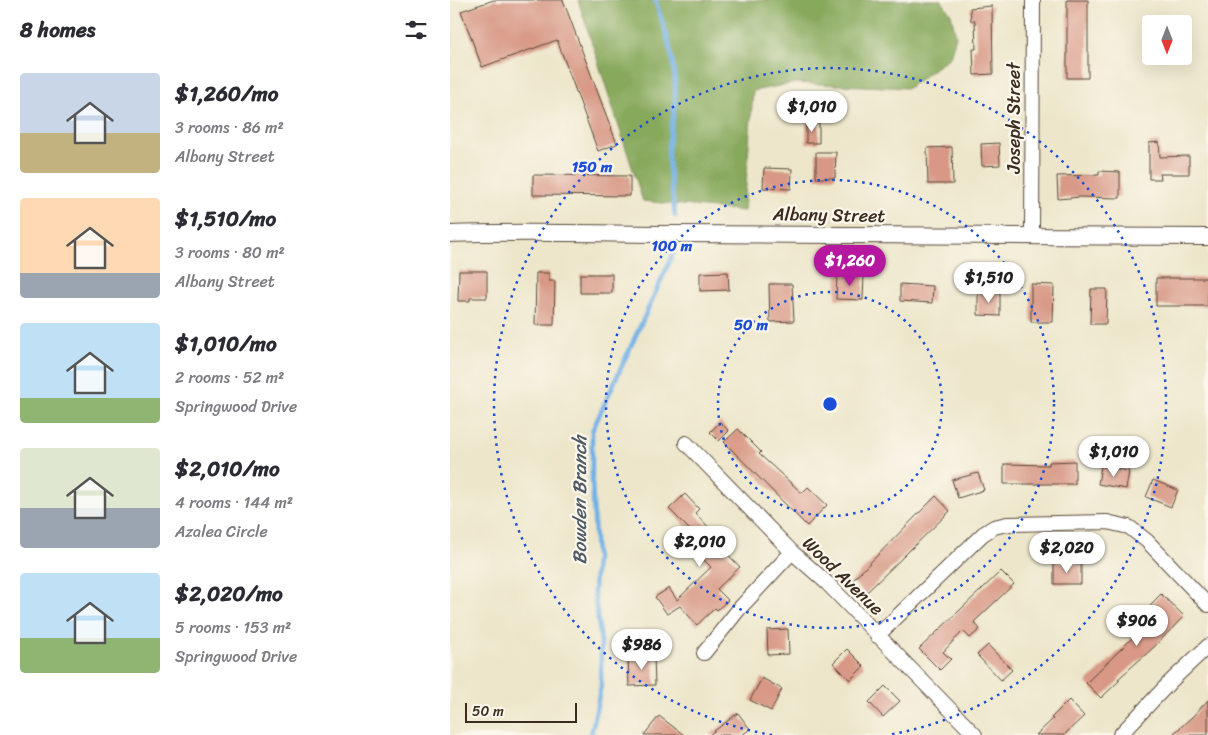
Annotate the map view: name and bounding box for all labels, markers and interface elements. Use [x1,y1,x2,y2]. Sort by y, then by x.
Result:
text: 8 homes [20,11,95,49]
north arrow [1142,15,1192,65]
map controls [1142,15,1192,65]
icon: filters [402,16,430,44]
street label: Joseph Street [998,62,1030,175]
text: $1,260/mo [175,75,278,113]
pin: $1,010 [771,90,853,133]
text: $1,010 [787,92,837,121]
icon: home [60,93,120,153]
text: 3 rooms · 86 m² [175,113,284,142]
text: Albany Street [175,142,275,171]
text: 150 m [572,154,613,180]
street label: Albany Street [772,198,886,232]
text: $1,510/mo [175,200,276,238]
icon: home [60,218,120,278]
text: 100 m [652,233,693,259]
text: 3 rooms · 80 m² [175,238,285,267]
pin: $1,260 [809,244,891,287]
text: $1,260 [825,246,875,275]
pin: $1,510 [948,262,1030,304]
text: $1,510 [965,263,1013,292]
text: Albany Street [175,267,275,296]
text: 50 m [734,312,769,338]
text: $1,010/mo [175,325,277,363]
icon: home [60,343,120,403]
text: 2 rooms · 52 m² [175,363,284,392]
text: Springwood Drive [175,392,297,421]
centre of rings [821,395,839,413]
water label: Bowden Branch [563,434,596,564]
pin: $1,010 [1073,436,1155,478]
text: $1,010 [1089,437,1139,466]
text: $2,010/mo [175,450,280,488]
icon: home [60,468,120,528]
text: 4 rooms · 144 m² [175,488,293,517]
text: Azalea Circle [175,517,268,546]
pin: $2,010 [659,526,741,568]
text: $2,010 [674,527,726,556]
street label: Wood Avenue [795,528,891,624]
pin: $2,020 [1026,532,1108,574]
text: $2,020 [1040,533,1094,562]
text: $2,020/mo [175,575,283,613]
icon: home [60,593,120,653]
pin: $906 [1107,604,1167,647]
text: $906 [1117,606,1157,635]
text: 5 rooms · 153 m² [175,613,291,642]
pin: $986 [612,628,672,671]
text: $986 [622,630,662,659]
text: Springwood Drive [175,642,297,671]
text: 50 m [472,699,504,724]
scale bar [465,700,578,723]

